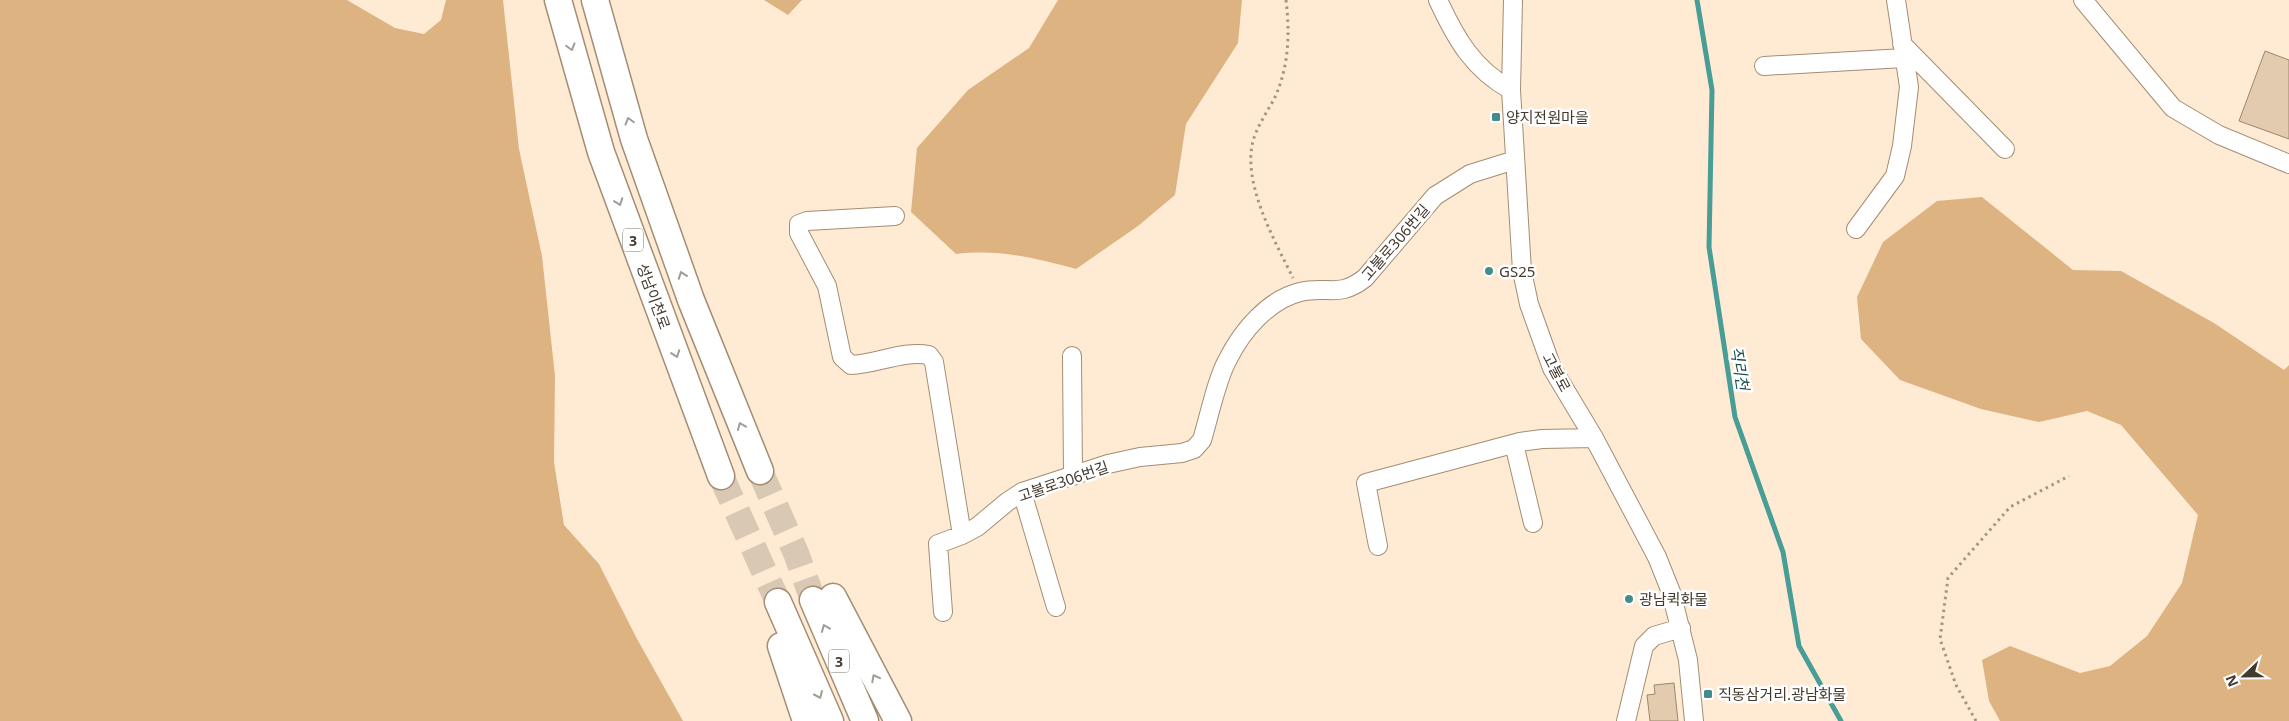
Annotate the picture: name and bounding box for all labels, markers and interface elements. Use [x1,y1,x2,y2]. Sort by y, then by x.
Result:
one-way arrow [565,42,575,51]
place label: 양지전원마을 [1506,107,1589,127]
marker: 양지전원마을 [1490,111,1502,123]
one-way arrow [624,118,634,126]
one-way arrow [613,197,623,206]
street label: 고불로306번길 [1356,200,1434,284]
road number: 3 [623,228,643,252]
street label: 성남이천로 [633,260,675,332]
place label: GS25 [1499,261,1535,281]
marker: GS25 [1483,265,1495,277]
one-way arrow [678,271,688,280]
water label: 직리천 [1726,344,1755,394]
street label: 고불로 [1538,349,1576,395]
one-way arrow [670,350,680,358]
one-way arrow [737,422,748,431]
street label: 고불로306번길 [1015,456,1111,506]
place label: 광남퀵화물 [1639,589,1708,609]
marker: 광남퀵화물 [1623,593,1635,605]
one-way arrow [821,624,831,633]
road number: 3 [829,649,849,672]
north arrow [2219,651,2269,701]
text: N [2221,672,2242,690]
one-way arrow [871,674,881,683]
place label: 직동삼거리.광남화물 [1718,684,1846,704]
marker: 직동삼거리.광남화물 [1702,688,1714,700]
one-way arrow [812,690,823,699]

